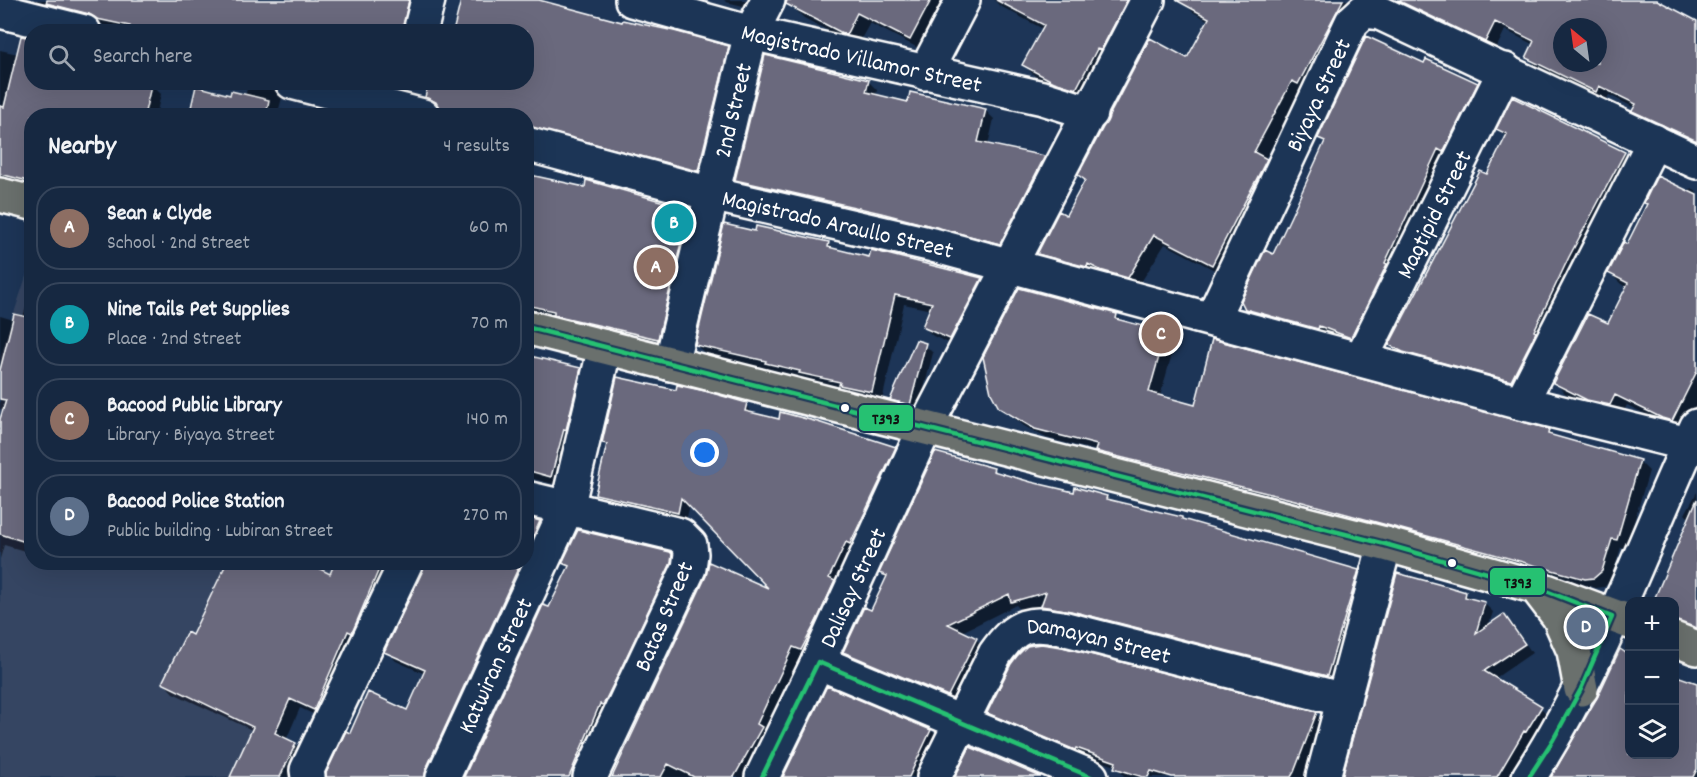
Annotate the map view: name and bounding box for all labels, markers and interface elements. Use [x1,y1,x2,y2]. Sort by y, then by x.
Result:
street label: Magistrado Villamor Street [737,17,985,104]
north arrow [1553,18,1607,72]
search box [24,24,534,90]
street label: Biyaya Street [1279,34,1362,158]
icon: search [45,41,78,74]
text: Search here [93,42,192,73]
street label: 2nd Street [707,60,763,162]
text: Nearby [48,129,116,166]
text: 4 results [443,133,510,161]
street label: Magtipid Street [1390,145,1482,285]
street label: Magistrado Araullo Street [718,183,957,270]
text: Sean & Clyde [107,199,212,230]
pin: B [654,200,694,246]
text: A [64,214,75,242]
text: 60 m [469,214,508,242]
text: School · 2nd Street [107,230,250,258]
pin: A [636,244,676,290]
text: Nine Tails Pet Supplies [107,295,290,326]
text: B [65,310,74,338]
text: 70 m [471,310,508,338]
pin: C [1142,312,1180,356]
text: Place · 2nd Street [107,326,241,354]
text: Bacood Public Library [107,391,282,422]
unlabelled marker [839,402,851,414]
line badge: T393 [858,404,914,432]
text: C [65,406,74,434]
text: 140 m [466,406,508,434]
text: T393 [872,409,900,432]
text: Library · Biyaya Street [107,422,275,450]
your location [690,438,719,467]
text: Bacood Police Station [107,487,284,518]
text: D [64,502,75,530]
text: 270 m [462,502,508,530]
text: Public building · Lubiran Street [107,518,333,546]
street label: Dalisay Street [813,523,897,654]
street label: Batas Street [627,557,704,678]
unlabelled marker [1446,557,1458,569]
line badge: T393 [1489,567,1546,596]
text: T393 [1504,573,1532,596]
street label: Katwiran Street [451,593,543,740]
map controls [1625,597,1679,759]
button: + [1625,597,1679,651]
pin: D [1566,604,1606,650]
street label: Damayan Street [1025,611,1174,675]
button: − [1625,651,1679,705]
button: layers [1625,705,1679,759]

